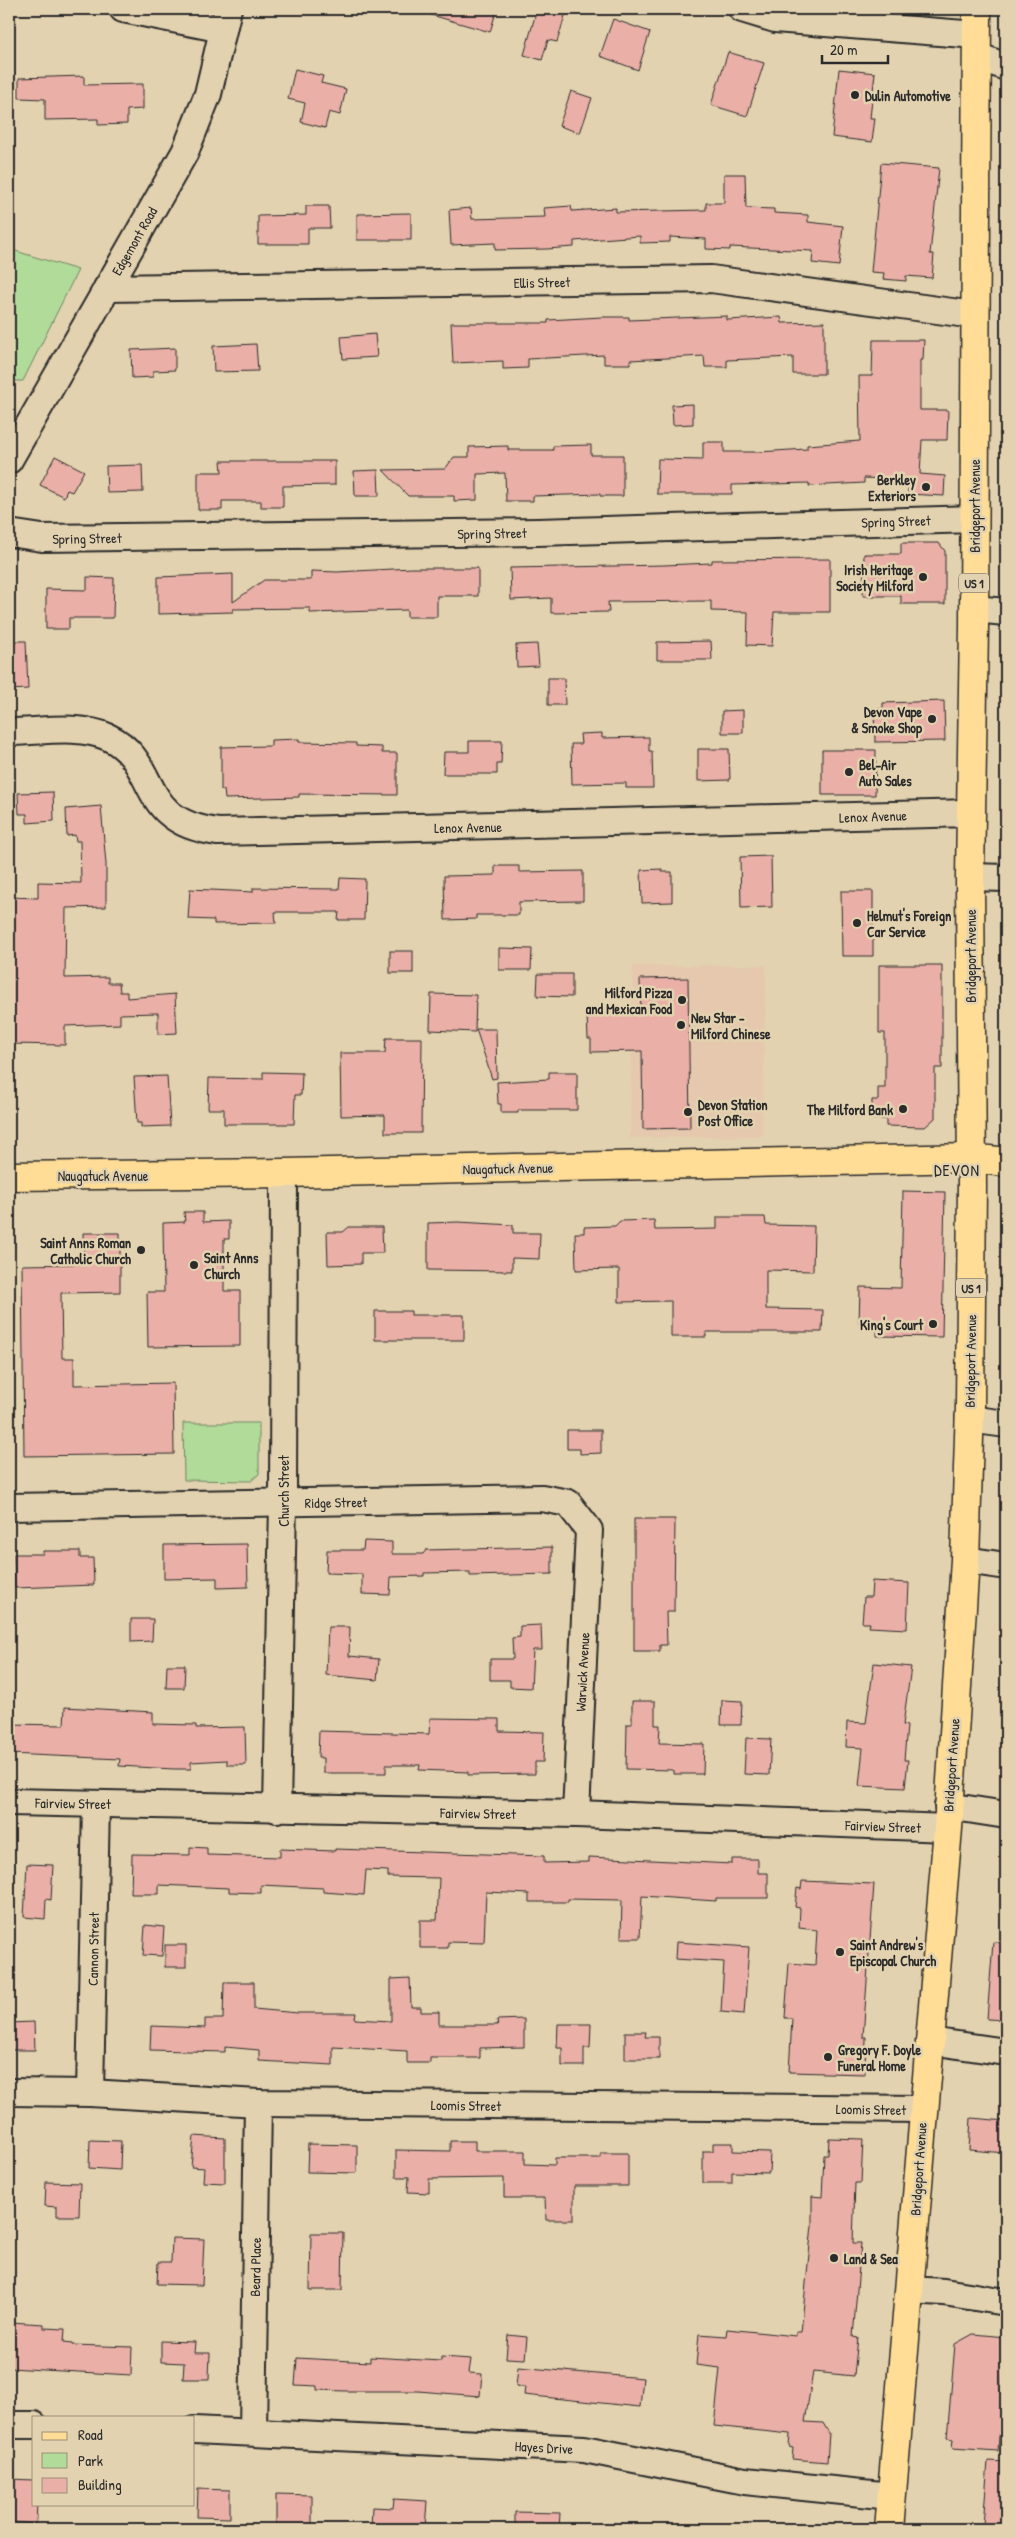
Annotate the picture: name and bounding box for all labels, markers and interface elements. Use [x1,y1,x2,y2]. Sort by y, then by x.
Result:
scale bar [822,32,889,64]
text: 20 m [830,39,857,60]
place label: Dulin Automotive [865,86,951,105]
marker: Dulin Automotive [849,89,861,101]
street label: Edgemont Road [107,203,162,279]
street label: Ellis Street [514,272,571,292]
street label: Bridgeport Avenue [965,459,985,553]
place label: Berkley Exteriors [868,470,917,505]
marker: Berkley Exteriors [920,481,932,493]
street label: Spring Street [861,510,931,533]
street label: Spring Street [457,523,527,544]
street label: Spring Street [52,528,122,549]
place label: Irish Heritage Society Milford [836,560,914,597]
marker: Irish Heritage Society Milford [917,571,929,583]
road number: US 1 [959,574,989,592]
place label: Devon Vape & Smoke Shop [851,702,923,739]
marker: Devon Vape & Smoke Shop [926,713,938,725]
place label: Bel-Air Auto Sales [859,755,912,790]
marker: Bel-Air Auto Sales [843,766,855,778]
street label: Lenox Avenue [839,805,908,827]
street label: Lenox Avenue [434,817,502,837]
place label: Helmut's Foreign Car Service [867,906,951,941]
street label: Bridgeport Avenue [961,909,981,1003]
marker: Helmut's Foreign Car Service [851,917,863,929]
place label: Milford Pizza and Mexican Food [586,983,673,1018]
marker: Milford Pizza and Mexican Food [676,994,688,1006]
place label: New Star - Milford Chinese [691,1008,771,1043]
marker: New Star - Milford Chinese [675,1019,687,1031]
place label: Devon Station Post Office [698,1095,768,1130]
place label: The Milford Bank [806,1100,893,1119]
marker: The Milford Bank [897,1103,909,1115]
marker: Devon Station Post Office [682,1106,694,1118]
street label: Naugatuck Avenue [463,1158,554,1179]
district label: DEVON [934,1159,980,1181]
street label: Naugatuck Avenue [58,1166,149,1186]
place label: Saint Anns Roman Catholic Church [40,1233,131,1268]
marker: Saint Anns Roman Catholic Church [135,1244,147,1256]
place label: Saint Anns Church [204,1248,259,1283]
marker: Saint Anns Church [188,1259,200,1271]
road number: US 1 [956,1278,986,1298]
street label: Bridgeport Avenue [960,1314,981,1408]
place label: King's Court [860,1315,924,1336]
marker: King's Court [927,1318,939,1330]
street label: Church Street [274,1455,293,1527]
street label: Ridge Street [305,1492,368,1513]
street label: Warwick Avenue [570,1632,594,1712]
street label: Bridgeport Avenue [938,1717,965,1812]
street label: Fairview Street [34,1793,111,1813]
street label: Fairview Street [439,1803,516,1823]
street label: Fairview Street [844,1815,921,1837]
street label: Cannon Street [83,1912,103,1986]
place label: Saint Andrew's Episcopal Church [850,1935,936,1972]
marker: Saint Andrew's Episcopal Church [834,1946,846,1958]
place label: Gregory F. Doyle Funeral Home [837,2040,921,2075]
marker: Gregory F. Doyle Funeral Home [822,2051,834,2063]
street label: Loomis Street [431,2095,502,2115]
street label: Loomis Street [836,2099,907,2119]
street label: Bridgeport Avenue [905,2121,932,2216]
street label: Beard Place [245,2237,265,2297]
place label: Land & Sea [844,2249,898,2268]
marker: Land & Sea [828,2252,840,2264]
legend [32,2416,195,2506]
text: Road [78,2424,103,2445]
street label: Hayes Drive [514,2436,574,2459]
text: Park [78,2450,103,2471]
text: Building [78,2474,122,2495]

